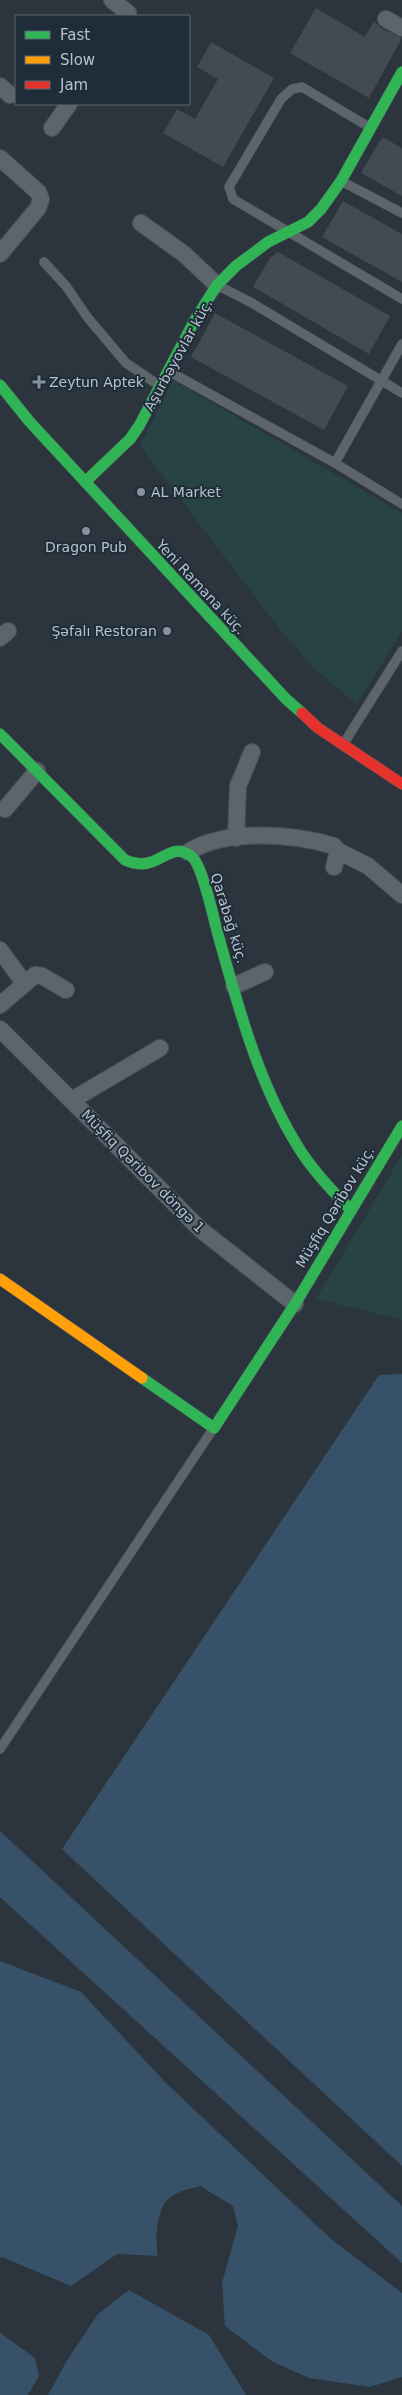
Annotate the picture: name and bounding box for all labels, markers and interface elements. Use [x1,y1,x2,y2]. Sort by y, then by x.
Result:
legend [15,15,190,105]
text: Fast [60,26,90,44]
text: Slow [60,51,95,69]
text: Jam [59,76,88,94]
street label: Aşurbəyovlar küç. [141,296,215,414]
place label: Zeytun Aptek [49,374,145,390]
marker: Zeytun Aptek [33,376,45,388]
place label: AL Market [151,484,221,500]
marker: AL Market [135,486,147,498]
marker: Dragon Pub [80,525,92,537]
street label: Yeni Ramana küç. [152,536,249,638]
place label: Dragon Pub [45,539,127,555]
place label: Şəfalı Restoran [51,623,157,639]
marker: Şəfalı Restoran [161,625,173,637]
street label: Qarabağ küç. [208,871,250,965]
street label: Müşfiq Qəribov döngə 1 [78,1106,208,1236]
street label: Müşfiq Qəribov küç. [292,1143,378,1271]

